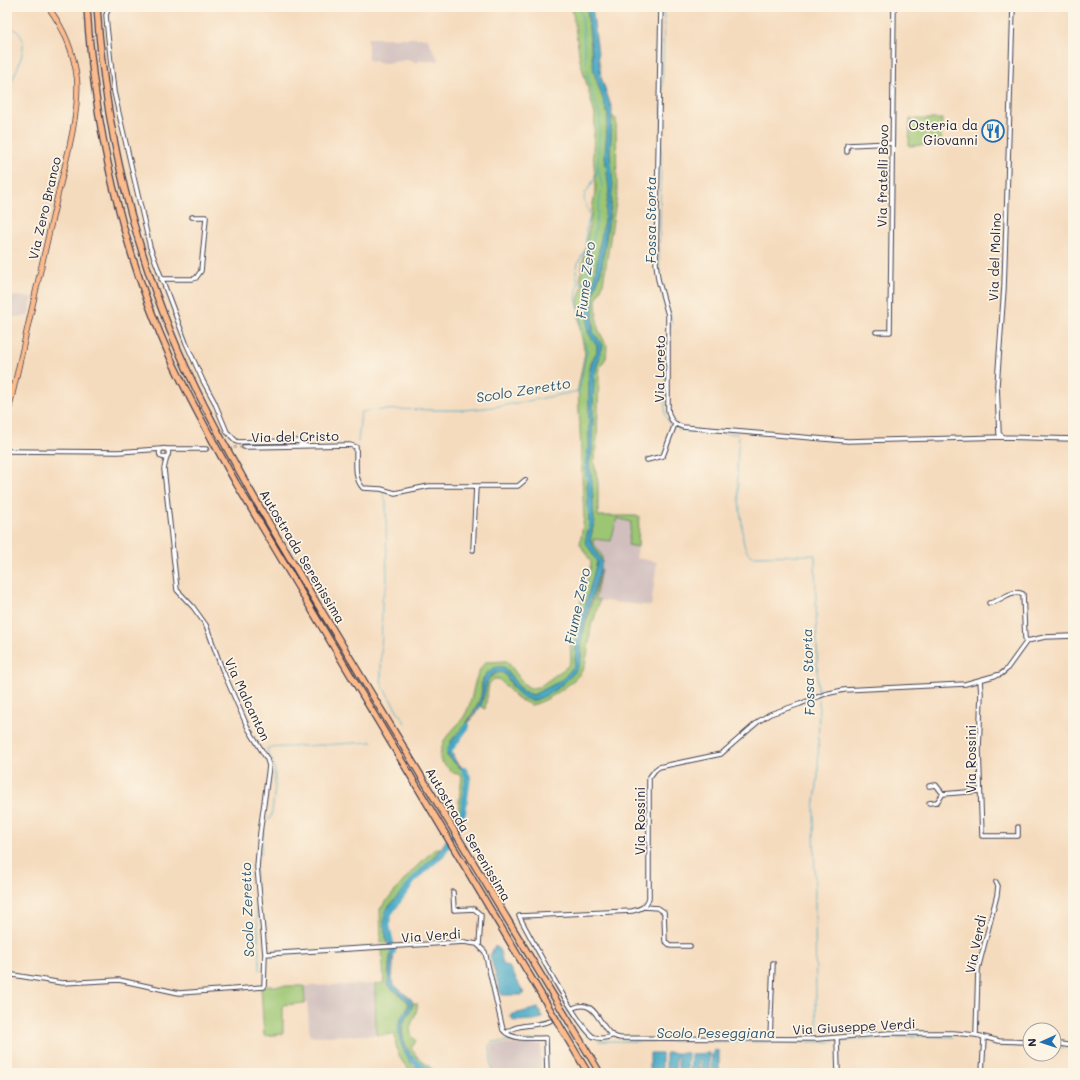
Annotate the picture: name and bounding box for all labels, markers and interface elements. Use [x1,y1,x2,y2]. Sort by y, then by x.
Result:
place label: Osteria da Giovanni [909,116,978,148]
restaurant icon: Osteria da Giovanni [980,118,1006,144]
street label: Via fratelli Bovo [873,124,891,228]
street label: Via Zero Branco [24,155,64,261]
water label: Fossa Storta [641,176,660,264]
street label: Via del Molino [984,212,1004,302]
water label: Fiume Zero [571,240,599,320]
street label: Via Loreto [650,335,668,403]
water label: Scolo Zeretto [475,373,571,407]
street label: Via del Cristo [251,427,339,445]
street label: Autostrada Serenissima [256,486,350,626]
water label: Fiume Zero [560,566,594,646]
water label: Fossa Storta [797,628,819,716]
street label: Via Malcanton [221,655,275,743]
street label: Via Rossini [962,725,979,793]
street label: Autostrada Serenissima [422,764,516,904]
street label: Via Rossini [631,787,648,855]
water label: Scolo Zeretto [236,862,258,958]
street label: Via Verdi [960,913,990,975]
street label: Via Verdi [401,924,461,946]
street label: Via Giuseppe Verdi [792,1014,916,1038]
north arrow [1022,1022,1062,1062]
water label: Scolo Peseggiana [656,1023,776,1042]
text: N [1024,1038,1039,1047]

